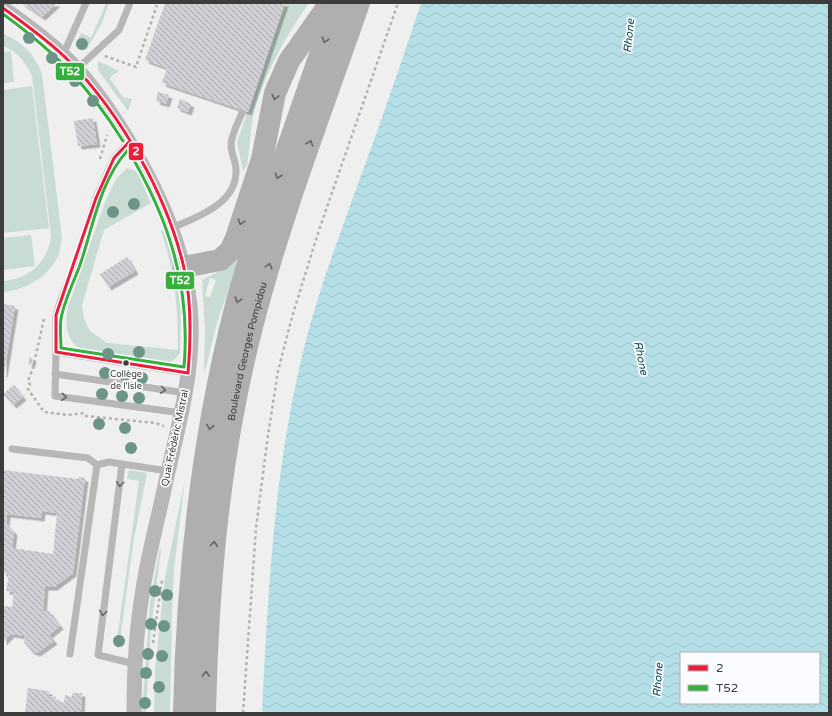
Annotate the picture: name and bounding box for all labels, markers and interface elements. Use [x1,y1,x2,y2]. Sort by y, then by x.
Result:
water label: Rhone [621,18,637,54]
one-way arrow [321,36,330,43]
line badge: T52 [55,62,85,81]
text: T52 [59,65,80,78]
one-way arrow [271,93,279,100]
one-way arrow [305,139,314,146]
line badge: 2 [128,142,144,161]
text: 2 [133,145,140,158]
one-way arrow [274,172,283,179]
one-way arrow [238,218,246,225]
one-way arrow [264,263,273,270]
line badge: T52 [165,271,195,290]
text: T52 [169,274,190,287]
street label: Boulevard Georges Pompidou [226,281,270,422]
one-way arrow [234,296,243,303]
water label: Rhone [631,340,651,377]
marker: Collège de l'Isle [121,358,131,368]
place label: Collège de l'Isle [110,369,142,392]
one-way arrow [160,385,166,394]
street label: Quai Frédéric Mistral [159,388,191,488]
one-way arrow [61,392,67,401]
one-way arrow [206,423,215,430]
one-way arrow [115,481,124,487]
one-way arrow [209,541,218,547]
one-way arrow [99,610,108,616]
legend [680,652,820,704]
text: 2 [716,661,724,675]
water label: Rhone [650,662,666,697]
one-way arrow [201,671,210,677]
text: T52 [716,681,738,695]

